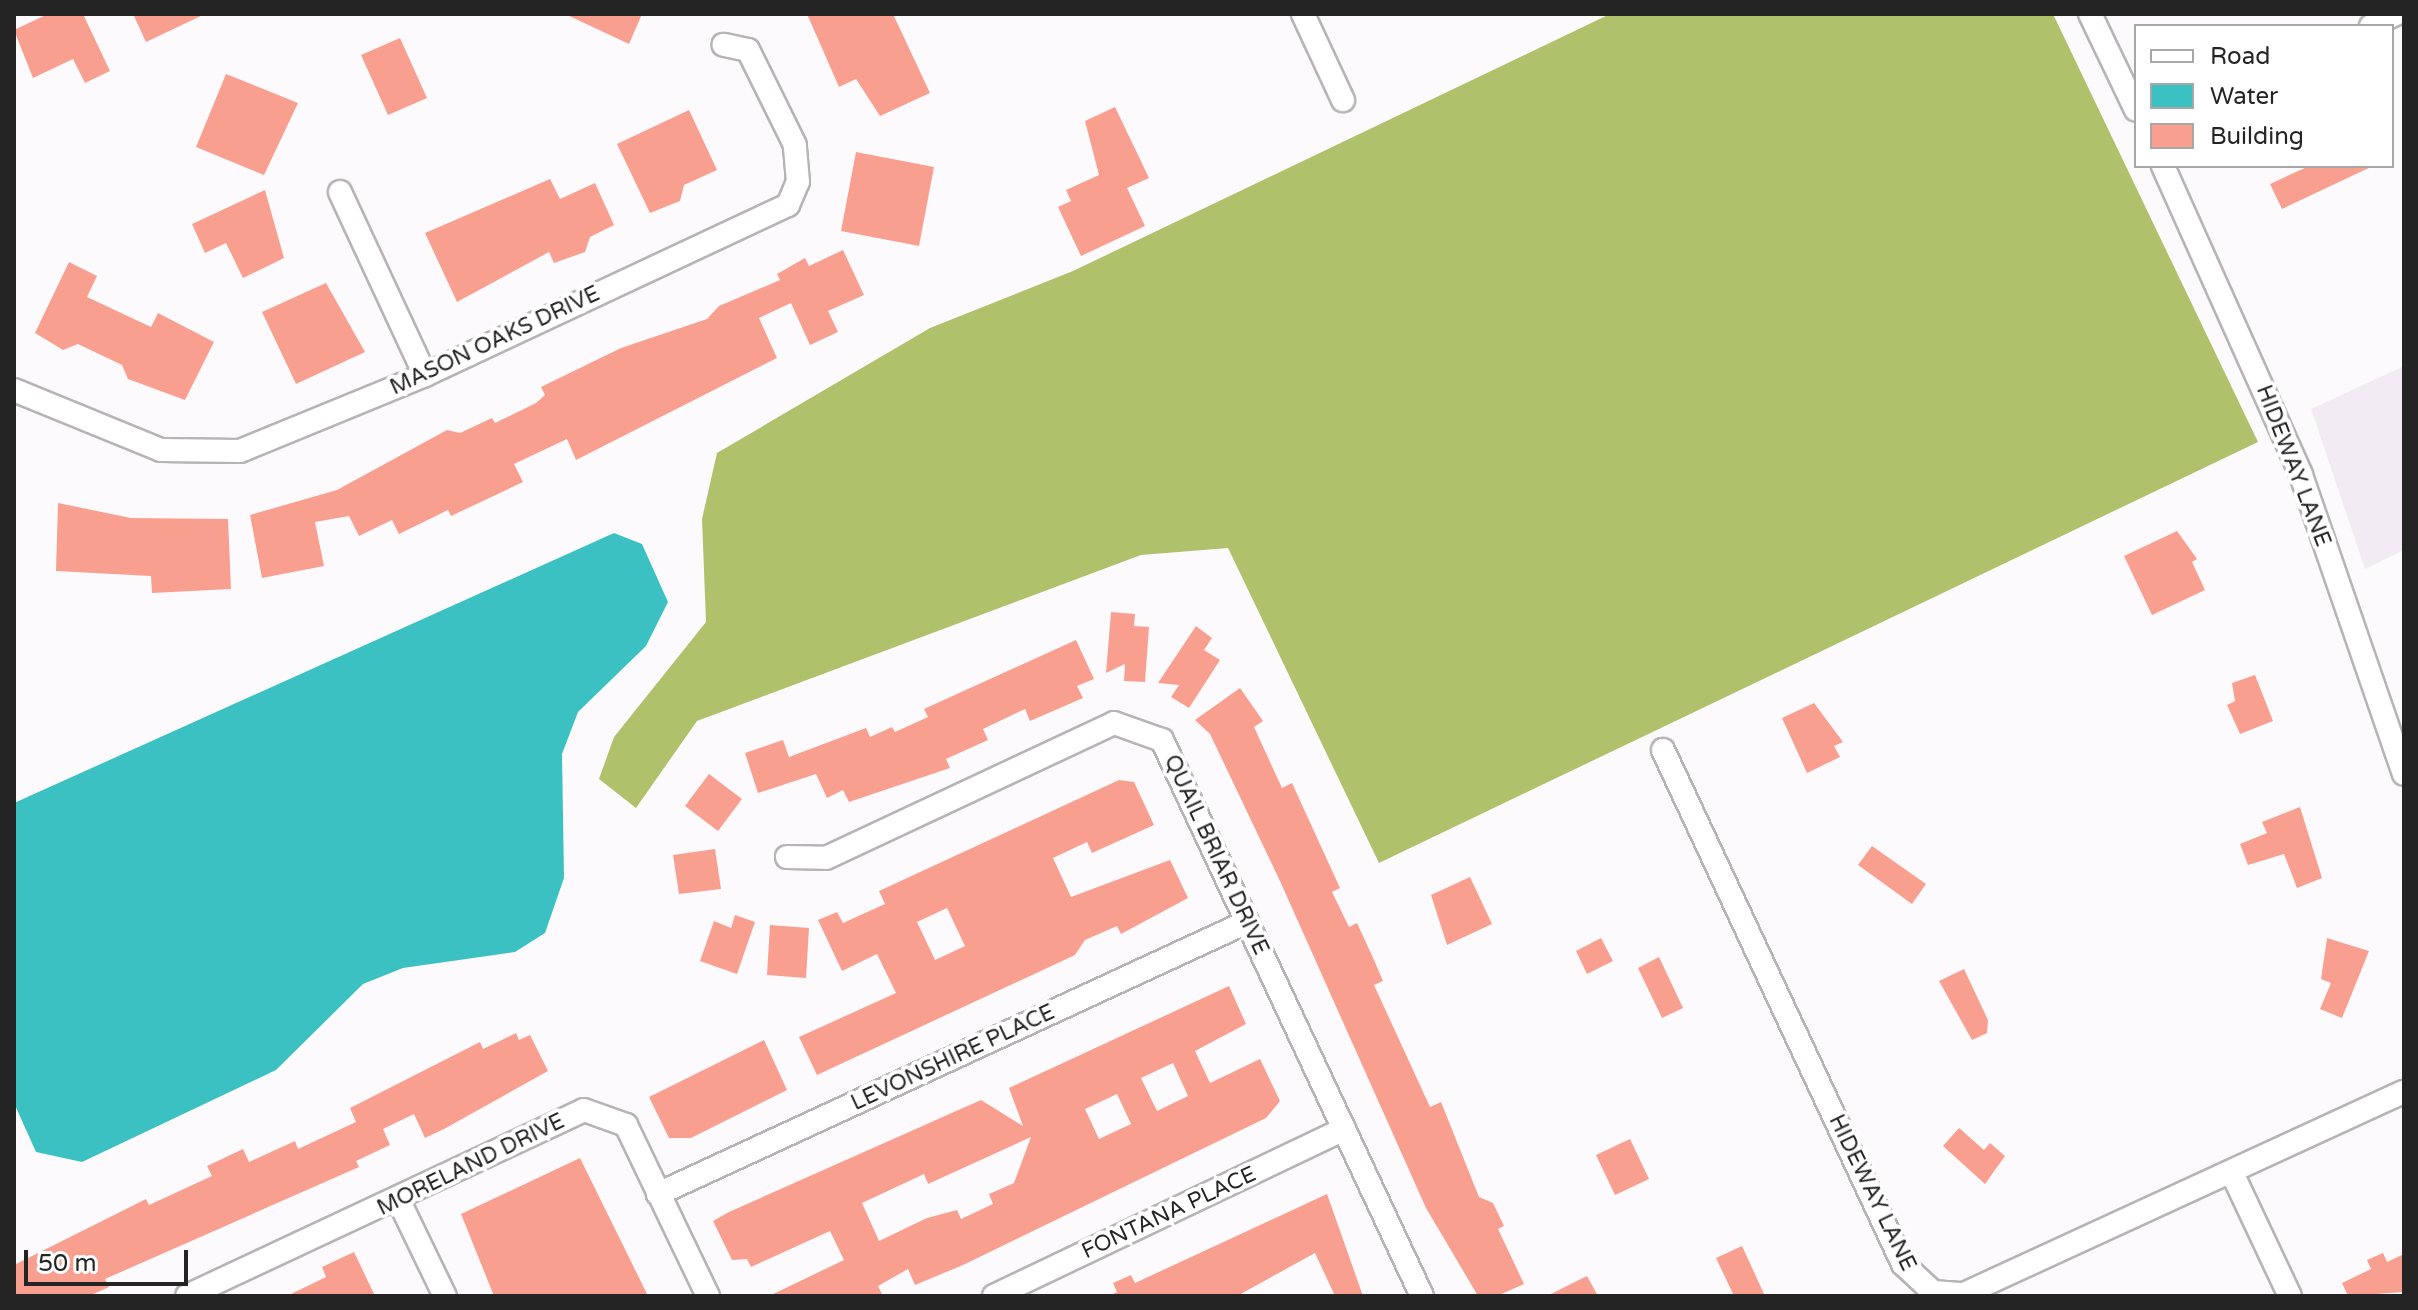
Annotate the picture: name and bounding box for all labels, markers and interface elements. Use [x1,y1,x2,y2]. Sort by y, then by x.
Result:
legend [2134,24,2394,168]
text: Road [2210,42,2270,71]
text: Water [2210,82,2278,111]
text: Building [2210,122,2304,151]
street label: MASON OAKS DRIVE [386,281,604,401]
street label: HIDEWAY LANE [2250,381,2336,551]
street label: QUAIL BRIAR DRIVE [1158,751,1274,959]
street label: LEVONSHIRE PLACE [847,999,1059,1117]
street label: MORELAND DRIVE [373,1108,569,1222]
street label: HIDEWAY LANE [1823,1110,1921,1276]
street label: FONTANA PLACE [1078,1161,1260,1265]
scale bar [28,1234,192,1284]
text: 50 m [38,1249,96,1278]

